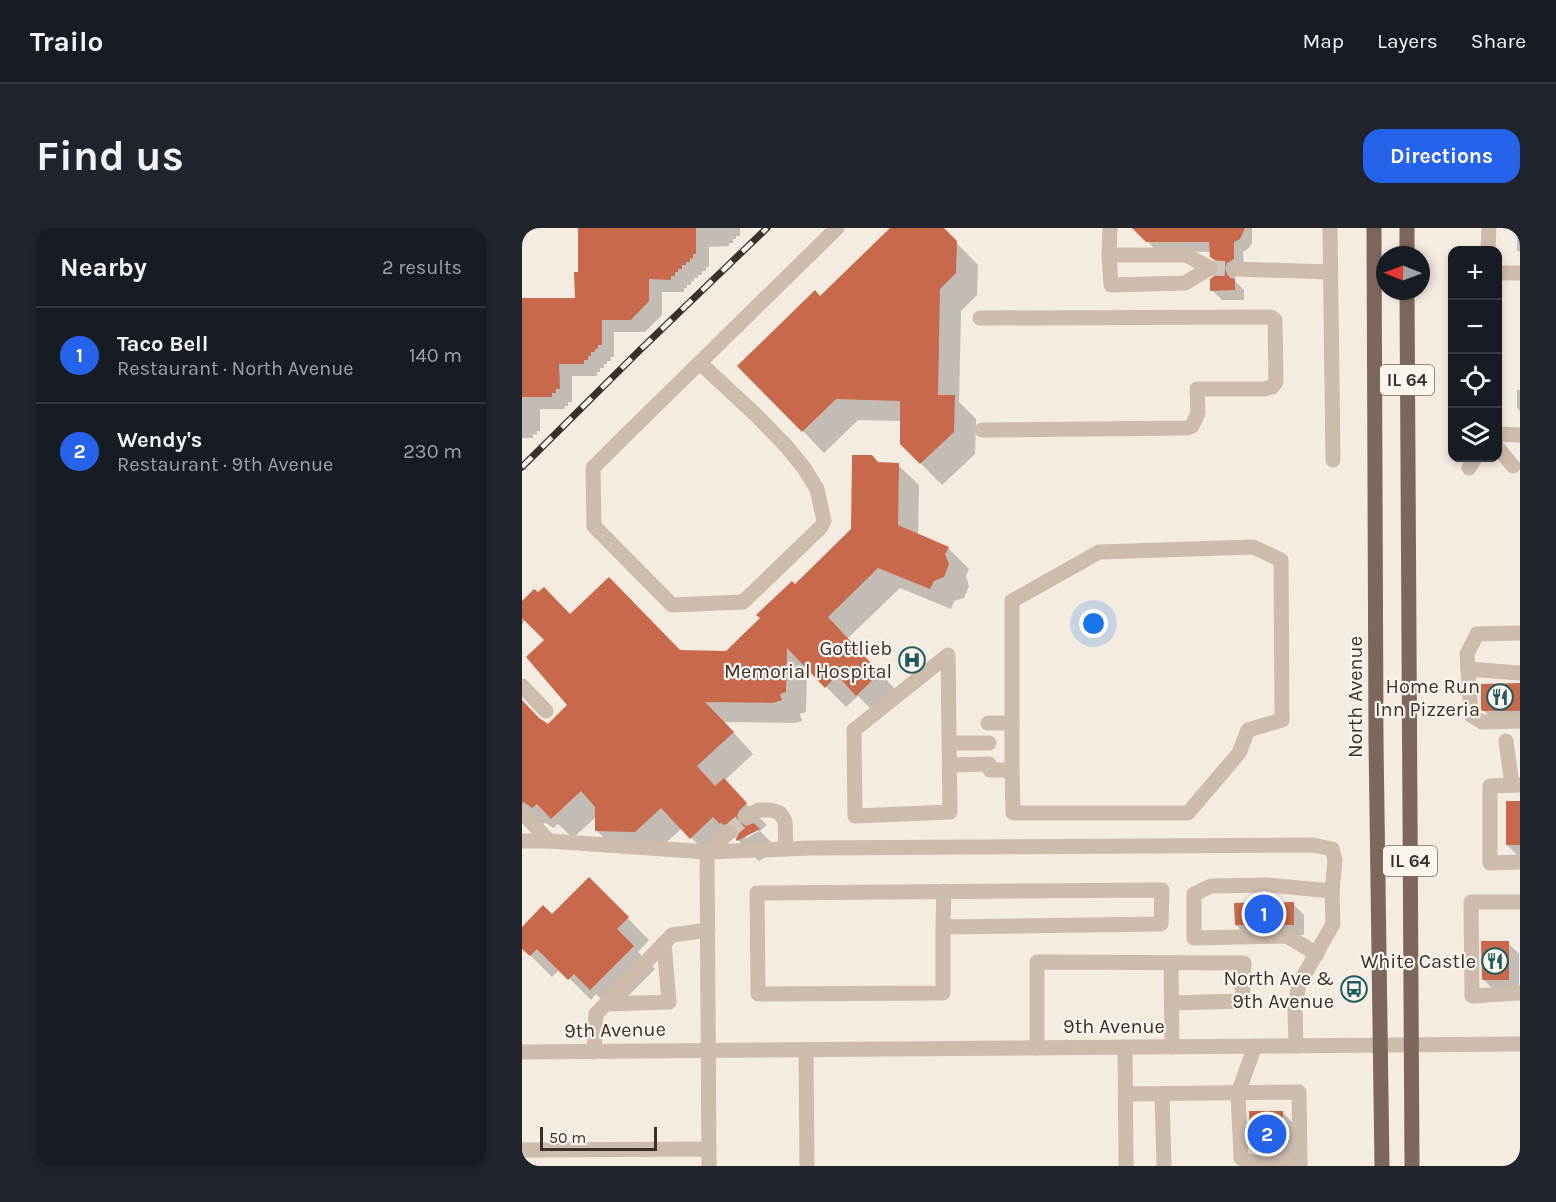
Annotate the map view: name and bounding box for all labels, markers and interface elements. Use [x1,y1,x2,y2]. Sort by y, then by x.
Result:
text: Trailo [30,25,103,58]
text: Map [1302,29,1344,53]
text: Layers [1377,29,1438,53]
text: Share [1471,29,1526,53]
button: Directions [1363,129,1520,183]
text: Find us [36,131,184,181]
north arrow [1376,246,1430,300]
map controls [1448,246,1502,462]
button: + [1448,246,1502,300]
text: Nearby [60,252,147,283]
text: 2 results [382,256,462,279]
button: − [1448,300,1502,354]
text: Taco Bell [117,331,208,357]
text: 1 [76,344,83,367]
text: 140 m [409,344,462,367]
button: locate [1448,354,1502,408]
text: Restaurant · North Avenue [117,357,354,380]
road number: IL 64 [1380,365,1434,395]
button: layers [1448,408,1502,462]
text: Wendy's [117,427,202,453]
text: 2 [73,440,86,463]
text: 230 m [403,440,462,463]
text: Restaurant · 9th Avenue [117,453,333,476]
your location [1079,609,1108,638]
street label: North Avenue [1344,636,1367,758]
place label: Gottlieb Memorial Hospital [724,637,892,683]
hospital icon: Gottlieb Memorial Hospital [897,645,927,675]
place label: Home Run Inn Pizzeria [1375,675,1480,721]
restaurant icon: Home Run Inn Pizzeria [1485,682,1515,712]
road number: IL 64 [1383,846,1437,876]
pin: 1 [1244,892,1284,936]
restaurant icon: White Castle [1480,946,1510,976]
place label: White Castle [1360,950,1476,973]
place label: North Ave & 9th Avenue [1223,967,1334,1013]
bus stop icon: North Ave & 9th Avenue [1339,974,1369,1004]
street label: 9th Avenue [1063,1015,1165,1038]
street label: 9th Avenue [564,1018,666,1042]
pin: 2 [1248,1112,1286,1156]
scale bar [540,1124,657,1152]
text: 50 m [549,1128,586,1147]

